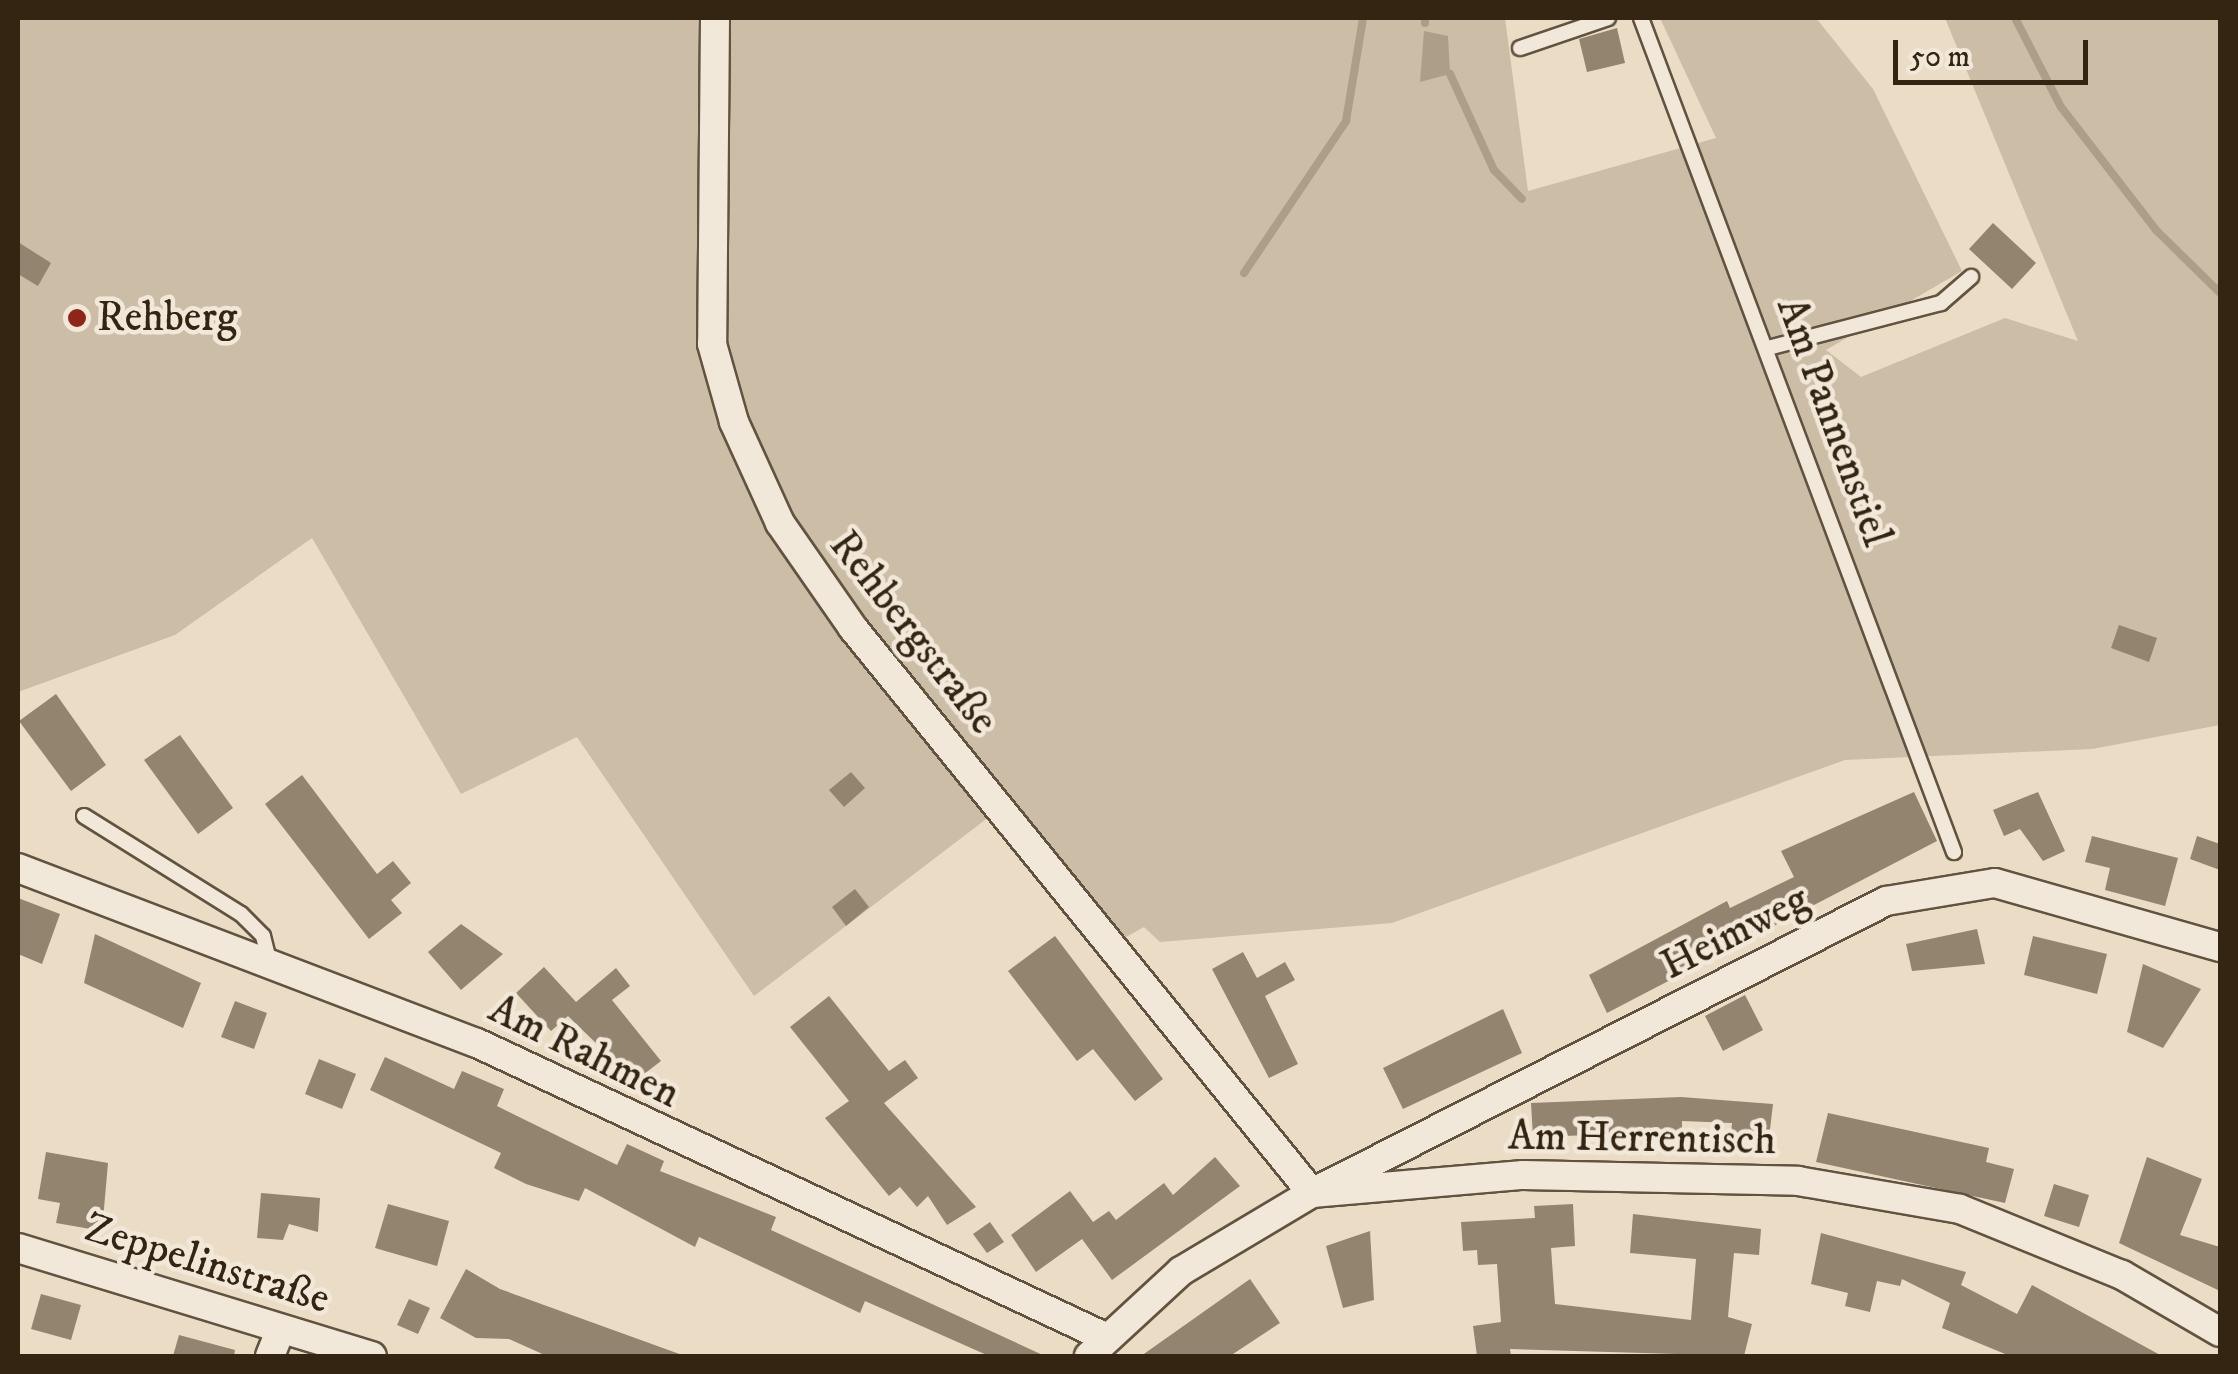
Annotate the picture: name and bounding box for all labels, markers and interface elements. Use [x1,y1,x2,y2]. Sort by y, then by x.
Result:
scale bar [1898,20,2093,82]
text: 50 m [1910,39,1970,76]
street label: Am Pannenstiel [1765,291,1901,553]
place label: Rehberg [97,293,237,343]
marker: Rehberg [66,307,88,329]
street label: Rehbergstraße [818,521,1008,745]
street label: Heimweg [1653,874,1817,992]
street label: Am Rahmen [480,984,688,1120]
street label: Am Herrentisch [1508,1111,1776,1167]
street label: Zeppelinstraße [79,1203,335,1325]

